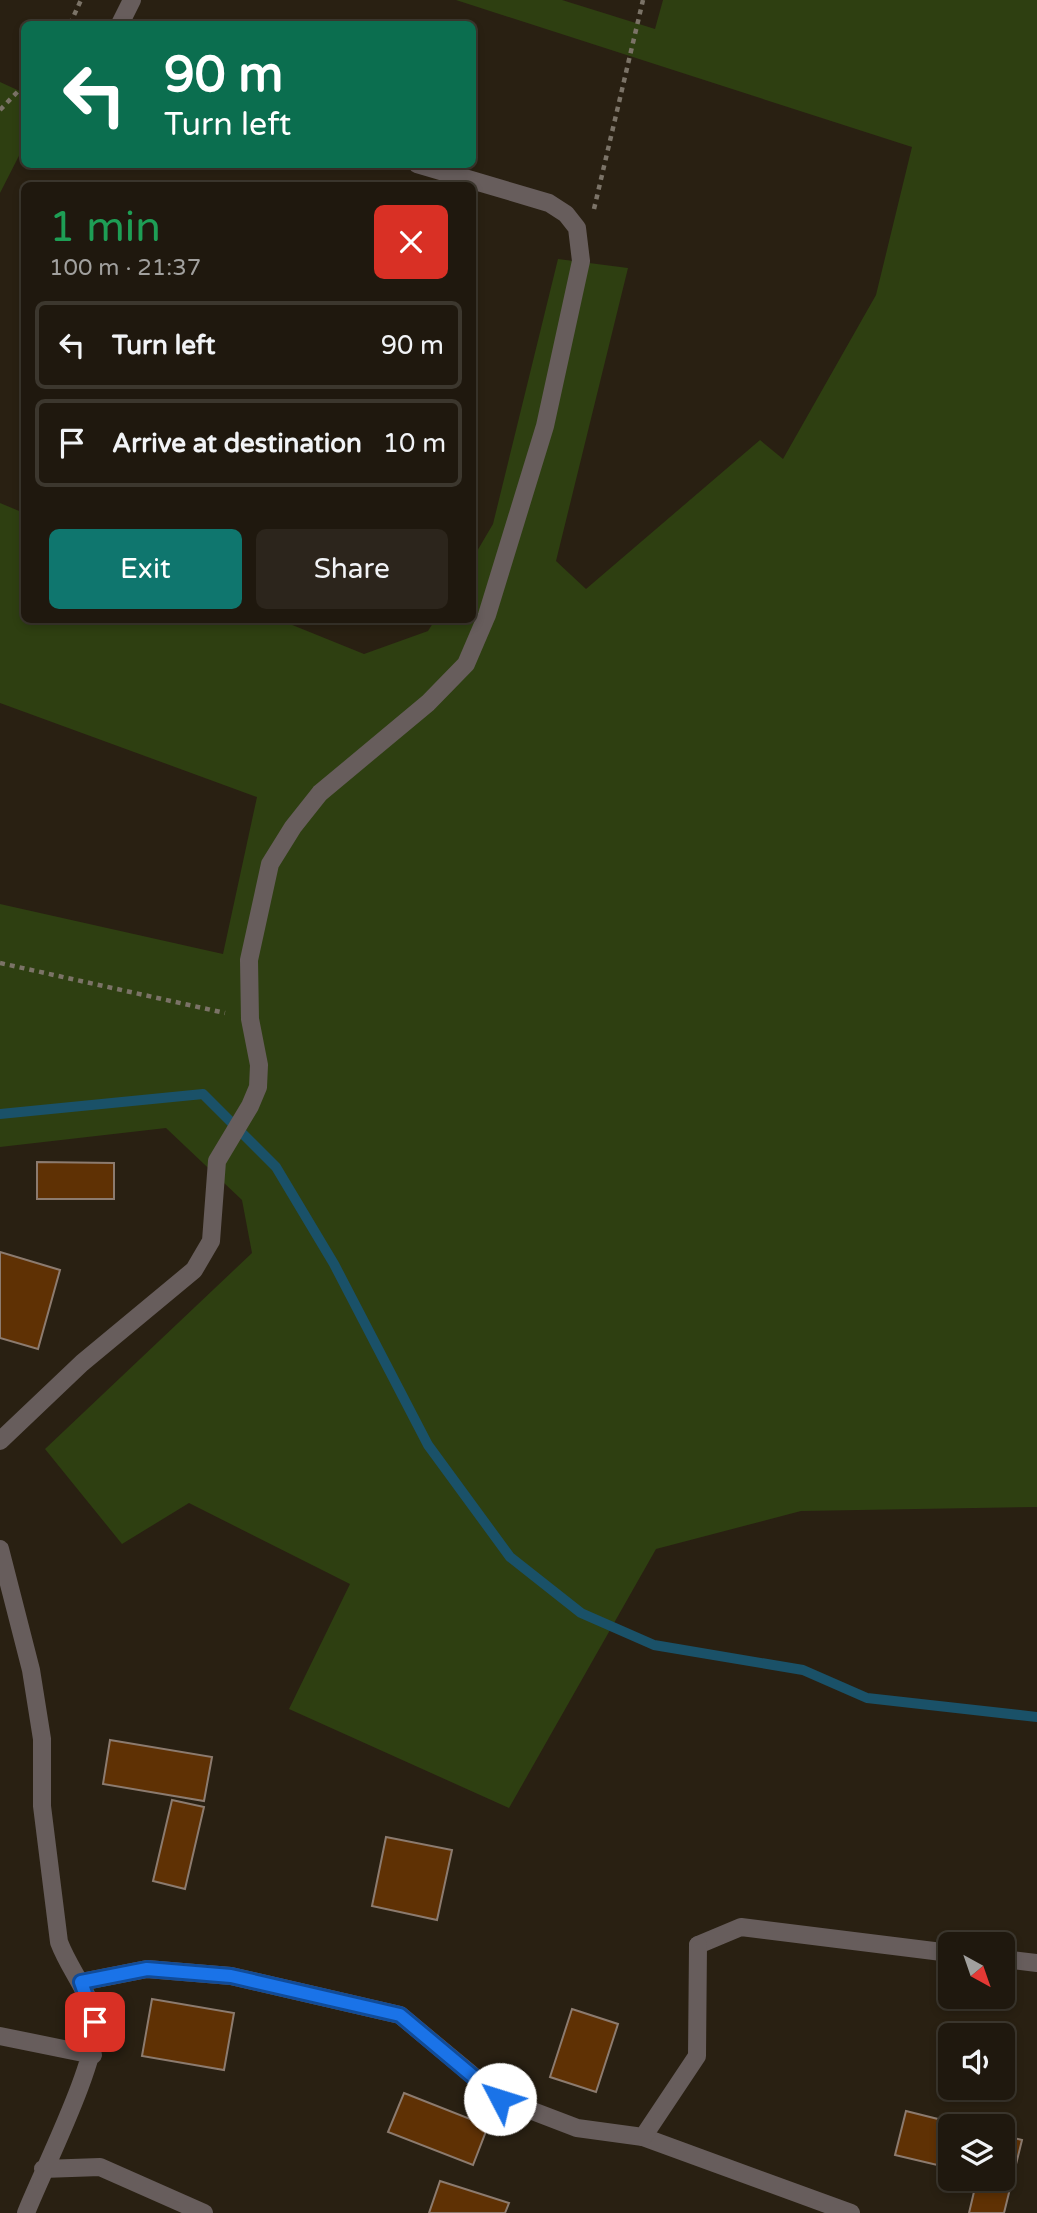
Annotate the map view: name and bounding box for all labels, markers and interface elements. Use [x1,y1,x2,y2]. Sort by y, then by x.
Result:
text: 90 m [164,46,283,105]
icon: left [49,49,140,140]
text: Turn left [164,106,291,144]
text: 1 min [49,202,161,253]
button: close [374,205,448,279]
text: 100 m · 21:37 [49,254,201,282]
icon: left [53,326,91,364]
text: Turn left [112,330,215,361]
text: 90 m [381,330,444,361]
icon: arrive [53,424,91,462]
text: Arrive at destination [112,428,362,459]
text: 10 m [383,428,446,459]
button: Exit [49,529,242,609]
button: Share [256,529,448,609]
north arrow [938,1932,1015,2009]
map controls [938,1932,1015,2191]
pin [65,1992,125,2052]
icon: arrive [76,2003,114,2041]
button: sound [938,2023,1015,2100]
position arrow [463,2062,537,2136]
button: layers [938,2114,1015,2191]

